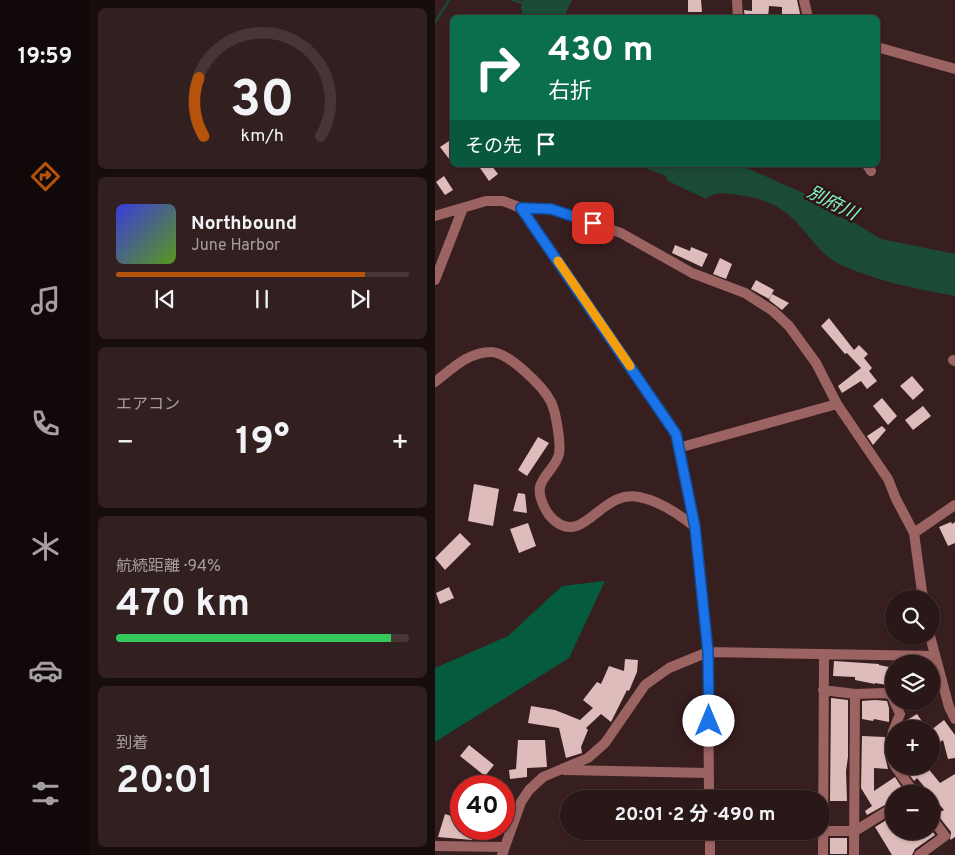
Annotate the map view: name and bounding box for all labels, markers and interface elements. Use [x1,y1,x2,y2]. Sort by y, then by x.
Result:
text: 430 m [548,29,653,73]
icon: right [465,35,530,100]
text: 19:59 [18,44,72,71]
text: 30 [230,69,295,135]
text: 右折 [548,79,592,106]
text: km/h [241,125,284,148]
icon: arrive [532,130,560,158]
text: その先 [465,135,522,159]
icon: directions [28,159,63,194]
water label: 別府川 [803,181,863,227]
pin [572,202,614,244]
icon: arrive [579,209,607,237]
text: Northbound [191,212,297,236]
text: June Harbor [191,236,280,256]
icon: music [28,283,63,318]
icon: previous [151,285,179,313]
icon: pause [248,285,276,313]
icon: next [346,285,374,313]
text: エアコン [116,395,180,415]
icon: phone [28,406,63,441]
text: 19° [235,419,290,468]
text: − [116,426,134,462]
text: + [391,426,409,462]
icon: climate [28,529,63,564]
text: 航続距離 · 94% [116,557,221,577]
text: 470 km [116,581,250,630]
map controls [885,590,940,840]
button: search [885,590,940,645]
icon: car [28,653,63,688]
button: layers [885,655,940,710]
position arrow [682,694,734,746]
button: + [885,720,940,775]
text: 到着 [116,734,148,754]
text: 20:01 [116,758,214,807]
speed limit sign: 40 [450,775,515,840]
icon: filters [28,776,63,811]
button: − [885,785,940,840]
text: 20:01 · 2 分 · 490 m [614,803,776,827]

